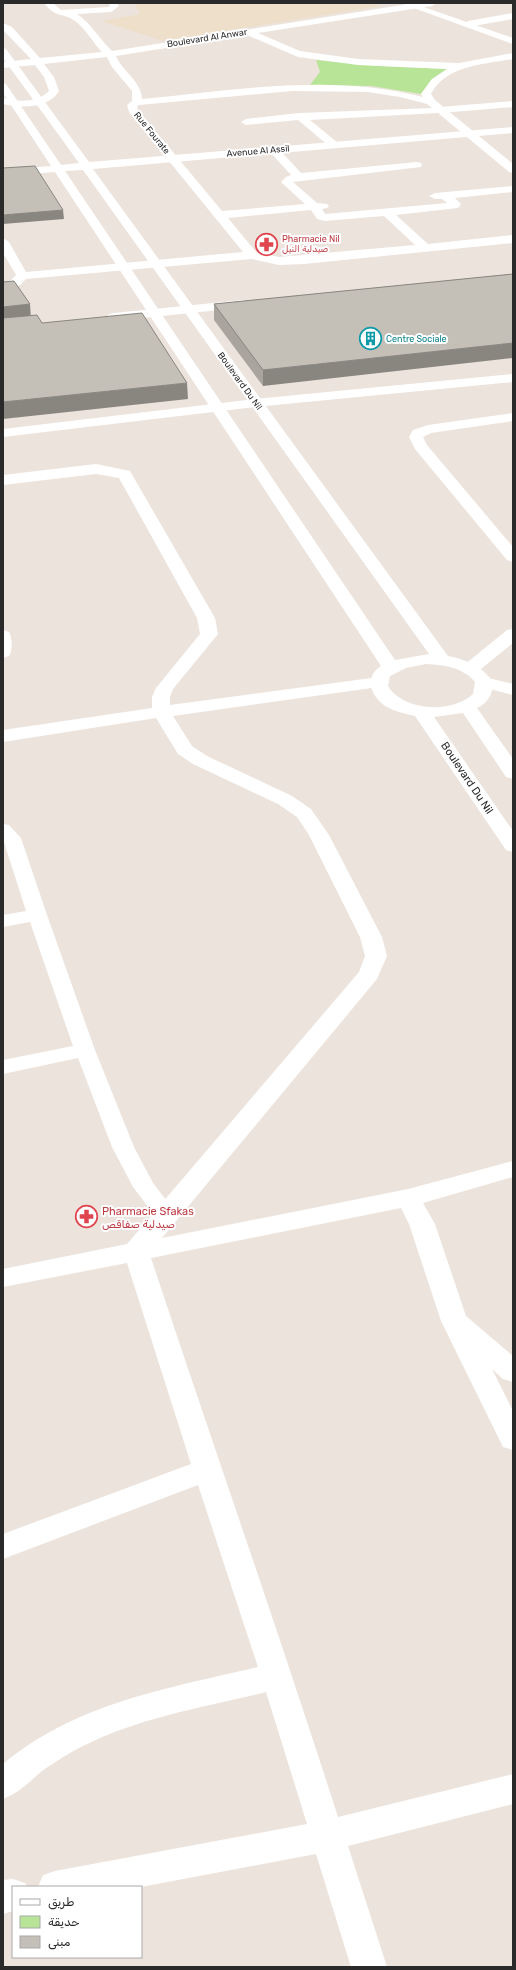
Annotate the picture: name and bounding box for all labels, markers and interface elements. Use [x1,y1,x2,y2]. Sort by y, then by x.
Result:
street label: Boulevard Al Anwar [166,27,248,49]
street label: Rue Fourate [132,110,172,156]
street label: Avenue Al Assil [226,143,290,159]
pharmacy icon: Pharmacie Nil صيدلية النيل [253,231,279,257]
place label: Pharmacie Nil صيدلية النيل [282,234,340,254]
building icon: Centre Sociale [358,326,384,352]
place label: Centre Sociale [386,334,447,344]
street label: Boulevard Du Nil [216,350,264,412]
street label: Boulevard Du Nil [438,740,496,816]
pharmacy icon: Pharmacie Sfakas صيدلية صفاقص [74,1204,100,1230]
place label: Pharmacie Sfakas صيدلية صفاقص [102,1205,194,1231]
legend [12,1886,142,1958]
text: طريق [48,1895,74,1910]
text: حديقة [48,1915,80,1929]
text: مبنى [48,1935,71,1950]

